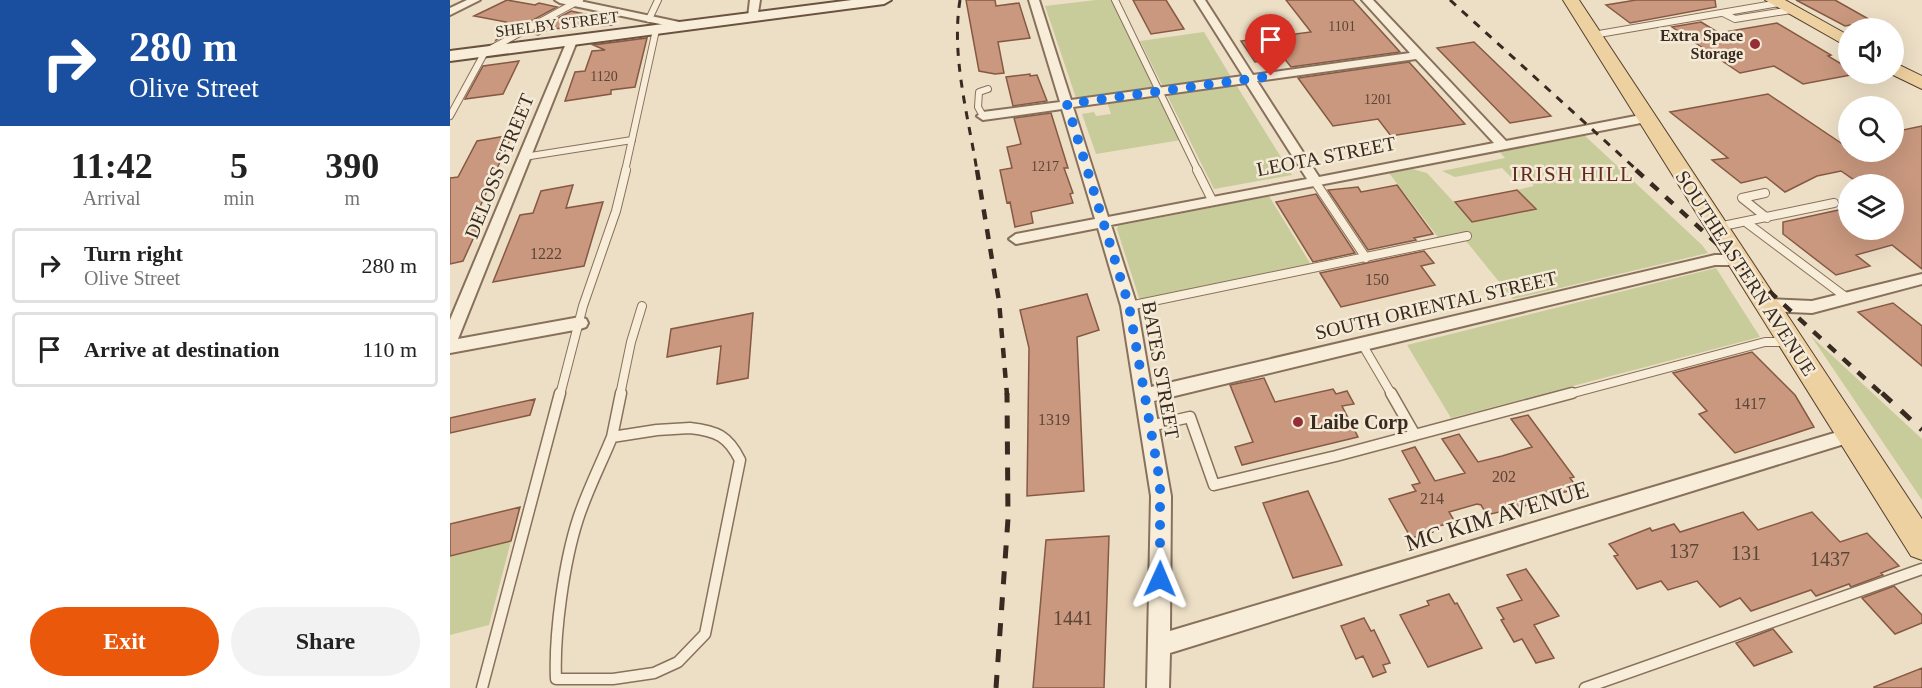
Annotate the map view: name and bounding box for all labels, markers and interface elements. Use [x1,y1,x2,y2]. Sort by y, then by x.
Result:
street label: SHELBY STREET [494,8,620,40]
pin [1245,14,1296,76]
map controls [1838,18,1904,240]
button: sound [1838,18,1904,84]
house number: 1101 [1328,19,1356,34]
icon: arrive [1254,23,1287,56]
icon: right [30,24,108,102]
text: 280 m [129,24,238,70]
place label: Extra Space Storage [1660,27,1743,63]
marker: Extra Space Storage [1748,37,1762,51]
house number: 1120 [590,69,618,84]
text: Olive Street [129,73,259,103]
street label: DELOSS STREET [460,91,538,241]
house number: 1201 [1364,92,1392,107]
button: search [1838,96,1904,162]
street label: LEOTA STREET [1255,132,1397,180]
text: 11:42 [71,146,153,186]
text: 5 [230,146,248,186]
text: 390 [325,146,379,186]
house number: 1217 [1031,159,1059,174]
district label: IRISH HILL [1512,162,1634,186]
street label: SOUTHEASTERN AVENUE [1671,166,1821,380]
button: layers [1838,174,1904,240]
text: Arrival [83,187,141,209]
text: min [223,187,255,209]
text: m [344,187,360,209]
text: Turn right [84,241,183,266]
house number: 1222 [530,245,562,262]
icon: right [33,249,66,282]
text: 280 m [361,253,417,278]
street label: SOUTH ORIENTAL STREET [1313,266,1559,344]
text: Olive Street [84,267,180,289]
house number: 150 [1365,271,1389,288]
street label: BATES STREET [1138,299,1184,441]
icon: arrive [33,333,66,366]
text: Arrive at destination [84,337,280,362]
text: 110 m [362,337,417,362]
house number: 1417 [1734,395,1766,412]
house number: 1319 [1038,411,1070,428]
place label: Laibe Corp [1310,411,1408,434]
marker: Laibe Corp [1291,415,1305,429]
house number: 202 [1492,468,1516,485]
street label: MC KIM AVENUE [1402,476,1592,556]
house number: 214 [1420,490,1444,507]
house number: 137 [1669,540,1699,562]
house number: 131 [1731,542,1761,564]
position arrow [1128,547,1192,611]
house number: 1437 [1810,548,1850,570]
button: Exit [30,607,219,676]
button: Share [231,607,420,676]
house number: 1441 [1053,607,1093,629]

